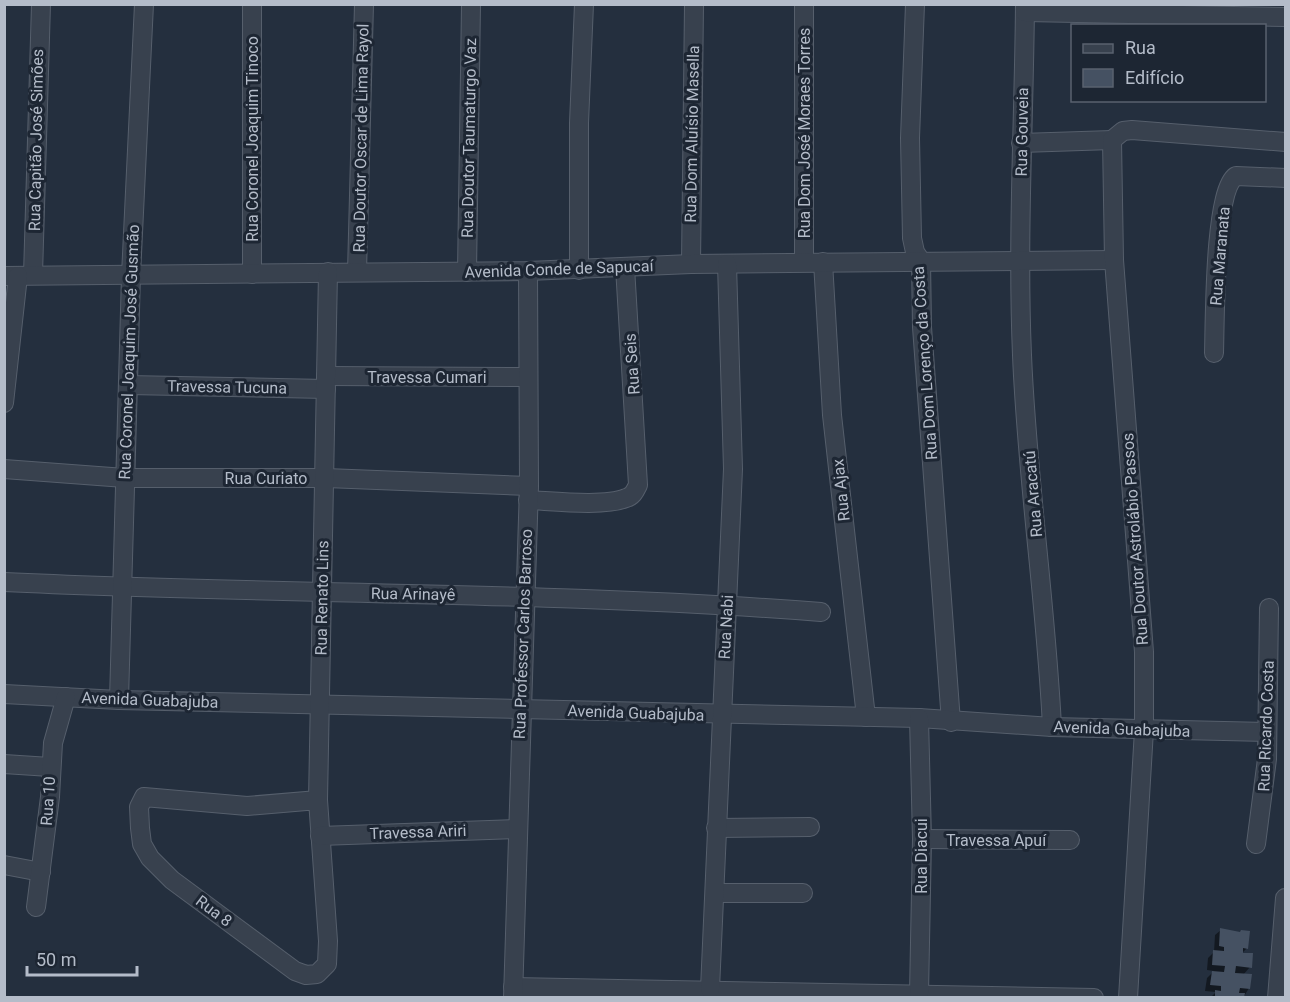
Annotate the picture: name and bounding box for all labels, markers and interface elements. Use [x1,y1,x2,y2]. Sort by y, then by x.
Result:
street label: Rua Doutor Oscar de Lima Rayol [350,23,372,253]
legend [1071,24,1266,102]
street label: Rua Dom José Moraes Torres [795,28,814,238]
street label: Rua Coronel Joaquim Tinoco [243,36,262,242]
text: Rua [1125,37,1156,58]
street label: Rua Doutor Taumaturgo Vaz [458,38,480,238]
street label: Rua Dom Aluísio Masella [681,45,703,223]
street label: Rua Capitão José Simões [25,49,47,231]
text: Edifício [1125,67,1184,88]
street label: Rua Gouveia [1012,87,1032,177]
street label: Rua Maranata [1206,206,1234,306]
street label: Rua Coronel Joaquim José Gusmão [115,224,143,480]
street label: Avenida Conde de Sapucaí [464,256,655,282]
street label: Rua Dom Lorenço da Costa [909,265,941,461]
street label: Rua Seis [620,333,644,395]
street label: Travessa Cumari [367,368,487,387]
street label: Travessa Tucuna [167,376,287,398]
street label: Rua Doutor Astrolábio Passos [1118,432,1152,646]
street label: Rua Aracatú [1020,450,1046,538]
street label: Rua Ajax [828,458,854,522]
street label: Rua Curiato [225,469,307,488]
street label: Rua Professor Carlos Barroso [510,529,536,739]
street label: Rua Renato Lins [311,540,333,656]
street label: Rua Arinayê [371,584,455,604]
street label: Rua Nabi [715,594,737,660]
street label: Rua Ricardo Costa [1254,660,1278,792]
street label: Avenida Guabajuba [81,688,219,712]
street label: Avenida Guabajuba [567,701,705,725]
street label: Avenida Guabajuba [1053,717,1191,741]
street label: Rua 10 [37,776,59,826]
street label: Rua Diacui [912,818,931,894]
street label: Travessa Ariri [369,821,467,843]
street label: Travessa Apuí [946,831,1047,850]
street label: Rua 8 [192,891,236,931]
scale bar [27,939,136,977]
text: 50 m [36,949,76,970]

